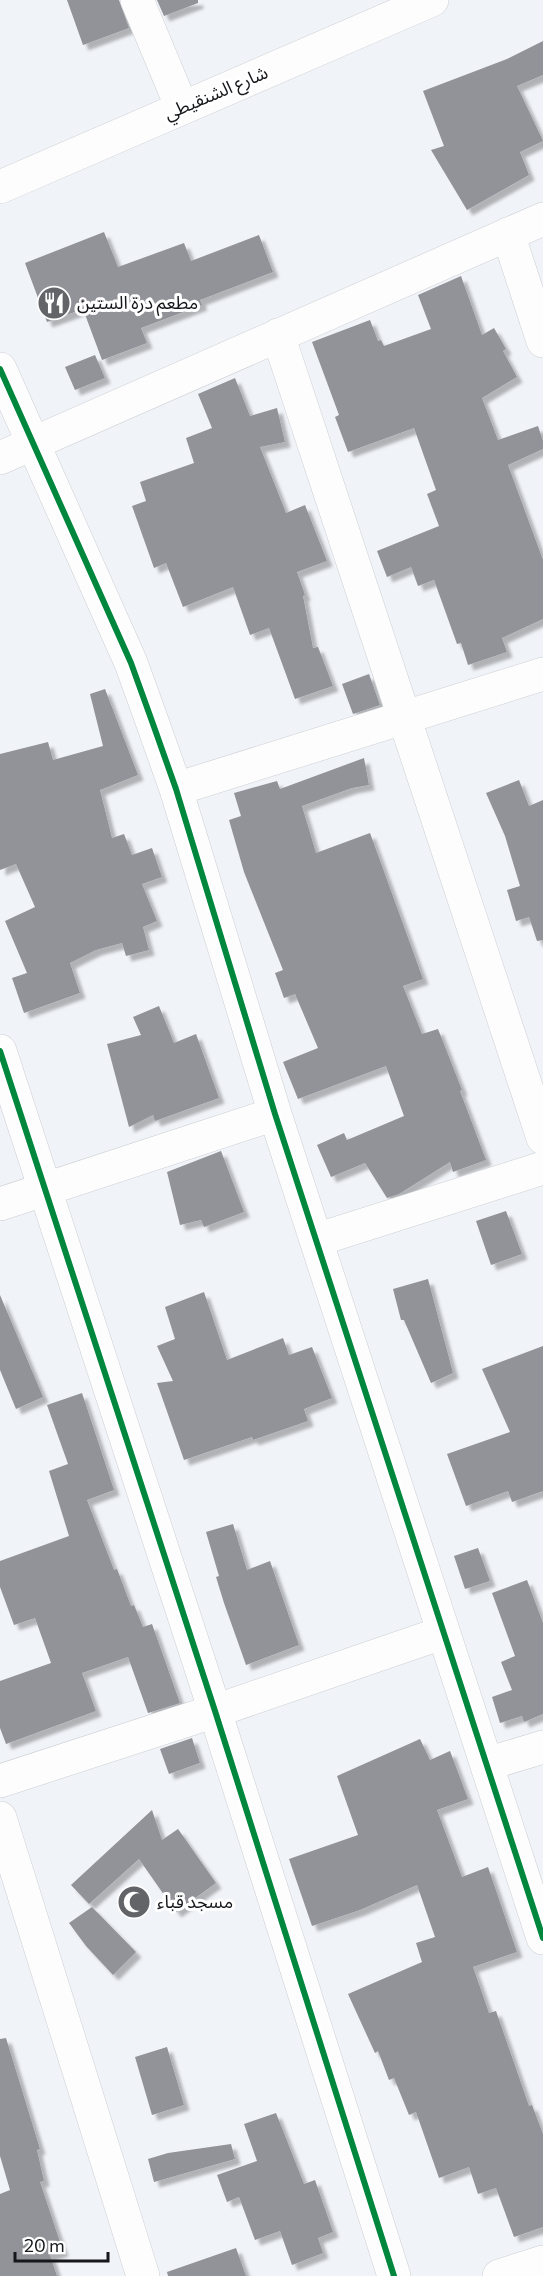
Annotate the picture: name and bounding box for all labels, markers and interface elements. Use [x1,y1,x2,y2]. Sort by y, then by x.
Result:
street label: شارع الشنقيطي [160,60,272,127]
restaurant icon: مطعم درة الستين [36,285,72,321]
place label: مطعم درة الستين [77,291,198,316]
mosque icon: مسجد قباء [116,1884,152,1920]
place label: مسجد قباء [157,1890,233,1912]
scale bar [15,2225,108,2263]
text: 20 m [24,2234,65,2256]

